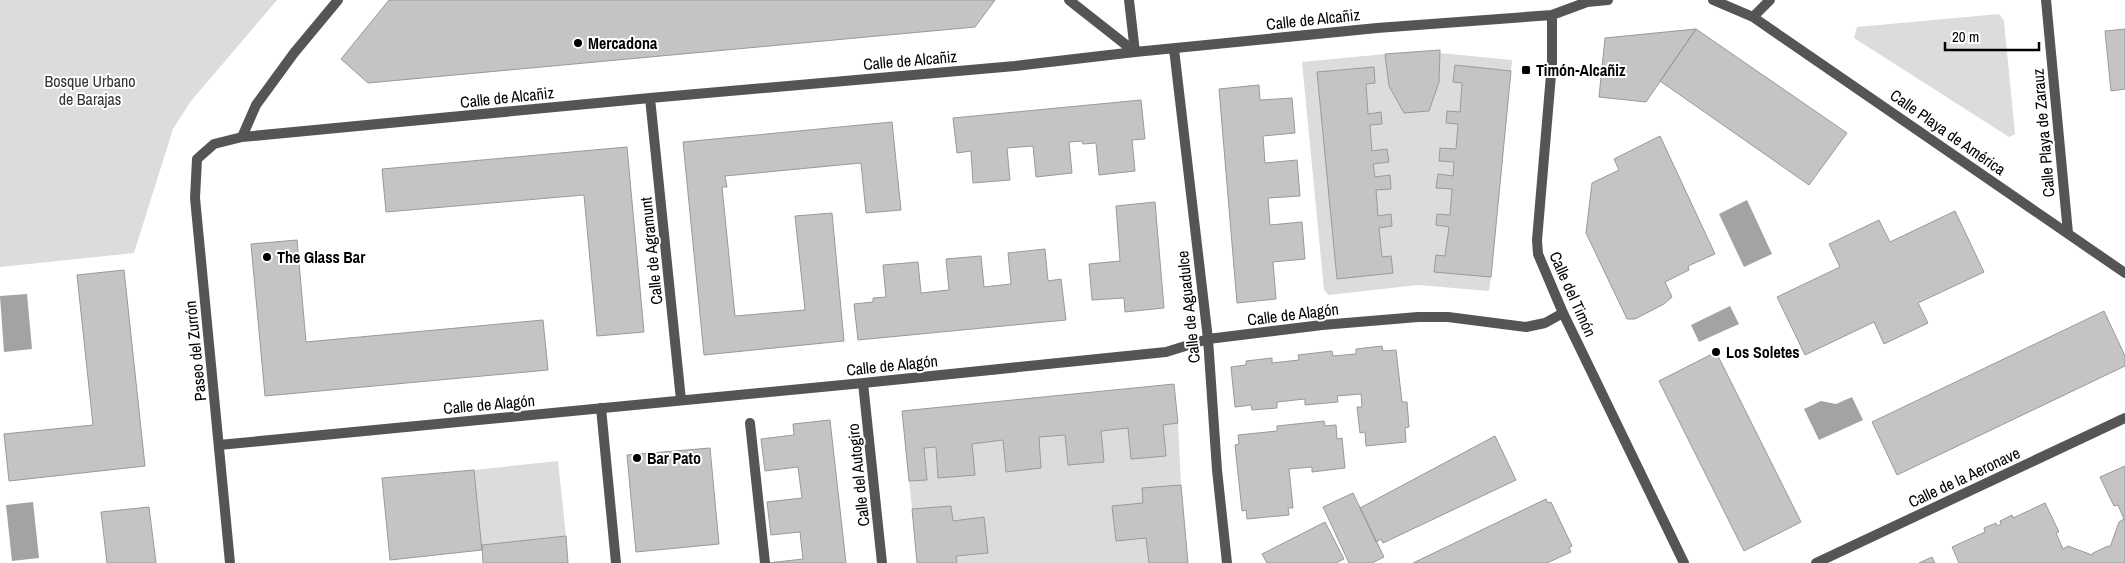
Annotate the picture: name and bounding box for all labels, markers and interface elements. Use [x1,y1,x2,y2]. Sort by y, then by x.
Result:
street label: Calle de Alcañiz [1265,3,1361,35]
scale bar [1945,20,2039,52]
text: 20 m [1952,26,1979,47]
place label: Mercadona [588,32,658,54]
marker: Mercadona [572,37,584,49]
street label: Calle de Alcañiz [862,45,958,75]
place label: Timón-Alcañiz [1536,59,1626,81]
marker: Timón-Alcañiz [1520,64,1532,76]
street label: Calle Playa de Zarauz [2026,67,2060,198]
park label: Bosque Urbano de Barajas [44,70,136,110]
street label: Calle de Alcañiz [459,81,555,113]
street label: Calle Playa de América [1886,84,2011,181]
street label: Calle de Agramunt [634,196,668,306]
place label: The Glass Bar [277,246,366,268]
street label: Calle del Timón [1544,248,1602,340]
street label: Calle de Aguadulce [1171,250,1205,364]
marker: The Glass Bar [261,251,273,263]
street label: Calle de Alagón [1246,297,1340,331]
street label: Paseo del Zurrón [179,300,211,402]
place label: Los Soletes [1726,341,1800,363]
marker: Los Soletes [1710,346,1722,358]
street label: Calle de Alagón [845,349,939,381]
street label: Calle de Alagón [442,389,536,419]
street label: Calle del Autogiro [842,422,874,528]
street label: Calle de la Aeronave [1904,441,2024,513]
place label: Bar Pato [647,447,701,469]
marker: Bar Pato [631,452,643,464]

